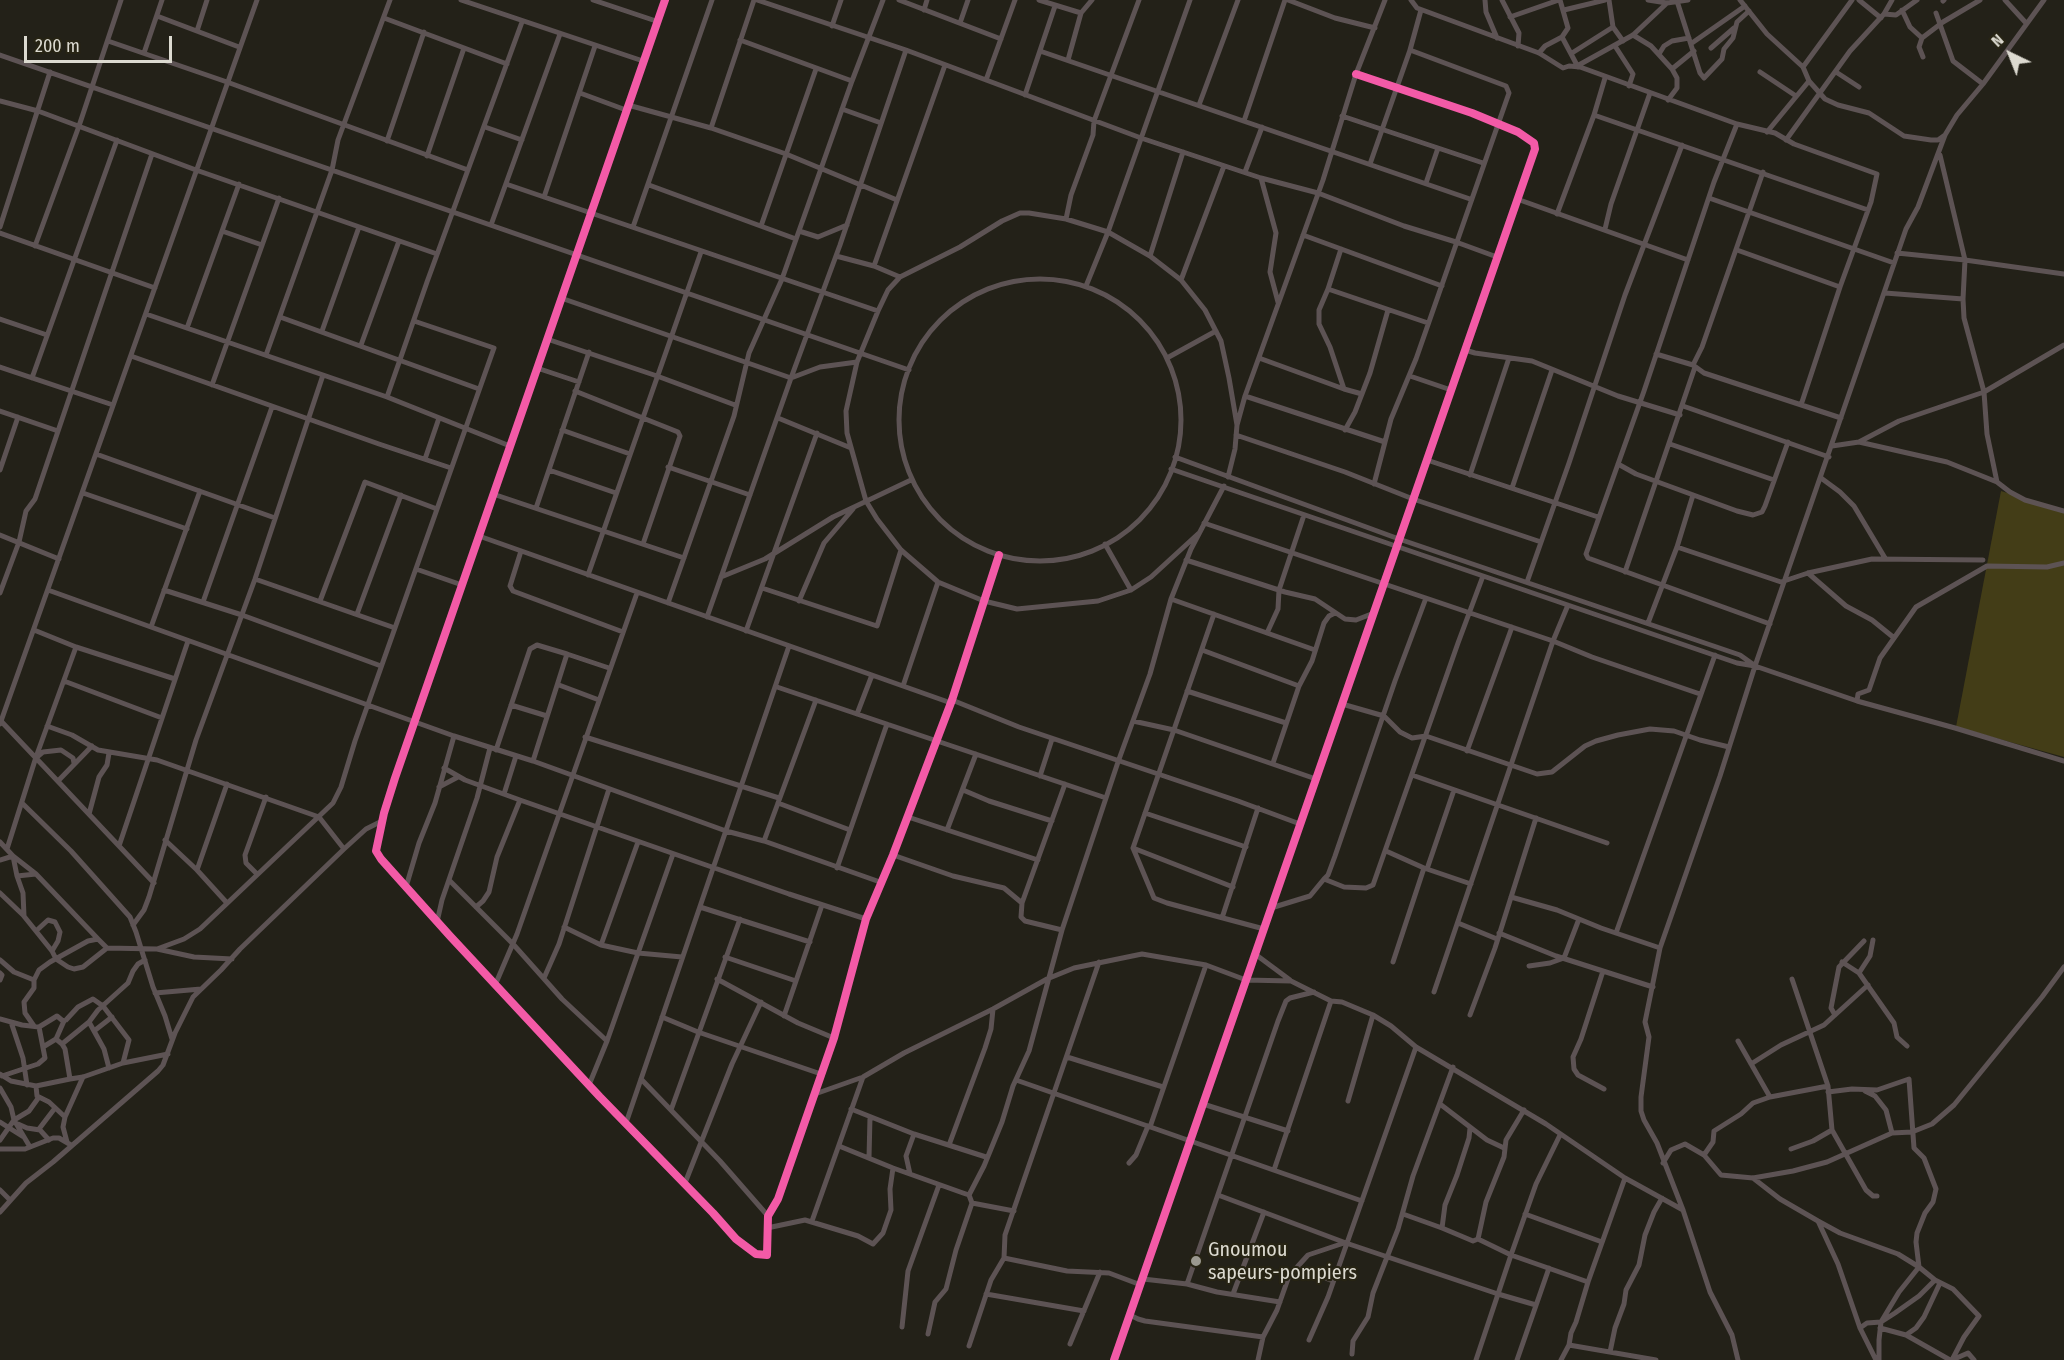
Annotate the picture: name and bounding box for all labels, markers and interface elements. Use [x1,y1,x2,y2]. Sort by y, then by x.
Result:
scale bar [27,24,176,62]
north arrow [1980,24,2040,84]
text: N [1987,30,2007,51]
text: 200 m [35,35,80,57]
place label: Gnoumou sapeurs-pompiers [1208,1238,1357,1285]
marker: Gnoumou sapeurs-pompiers [1189,1254,1203,1268]

